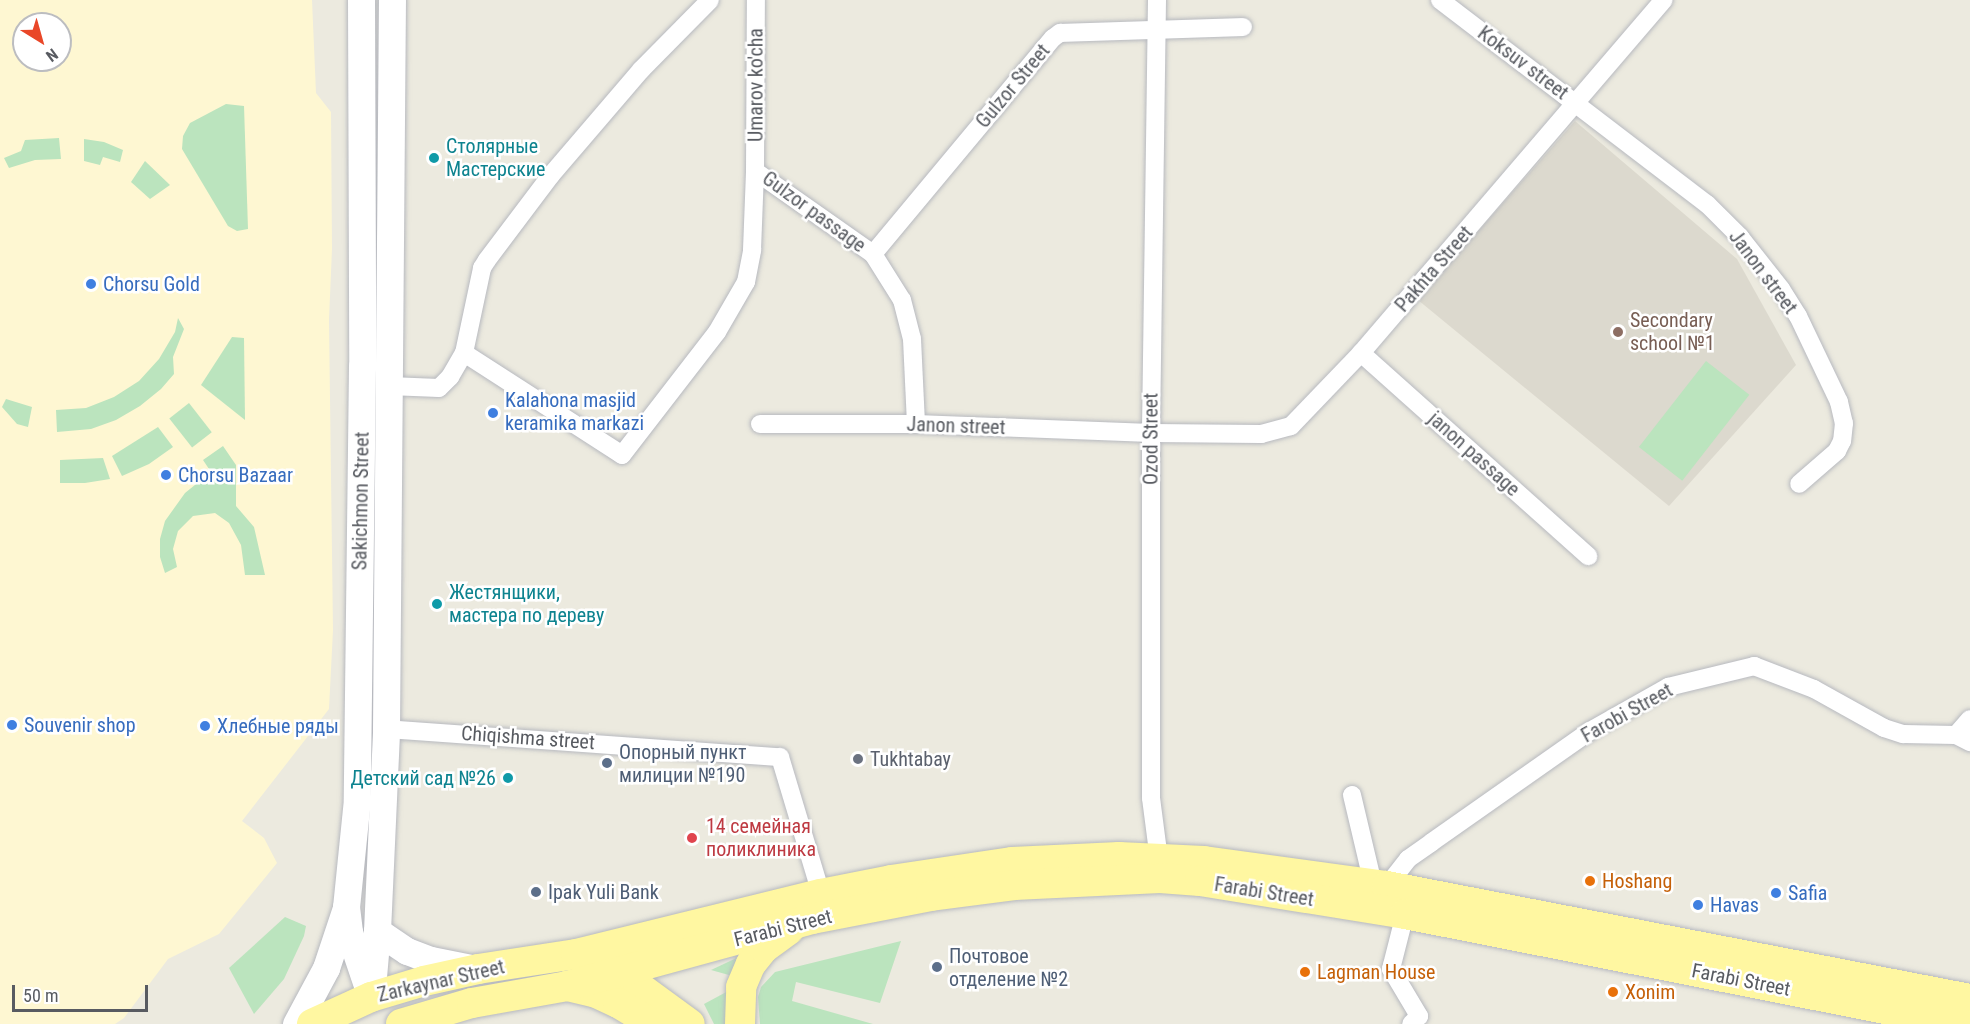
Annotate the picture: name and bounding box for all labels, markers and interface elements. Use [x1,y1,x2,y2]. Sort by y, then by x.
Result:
north arrow [12,12,72,72]
street label: Koksuv street [1473,21,1573,105]
street label: Umarov ko'cha [744,28,768,142]
street label: Gulzor Street [971,39,1055,133]
text: N [42,45,62,66]
place label: Столярные Мастерские [446,134,545,181]
marker: Столярные Мастерские [427,151,441,165]
street label: Gulzor passage [758,166,870,258]
street label: Pakhta Street [1390,221,1478,317]
street label: Janon street [1724,225,1802,319]
place label: Chorsu Gold [103,272,200,296]
marker: Chorsu Gold [84,277,98,291]
place label: Secondary school №1 [1630,308,1715,355]
marker: Secondary school №1 [1611,325,1625,339]
place label: Kalahona masjid keramika markazi [505,389,644,436]
street label: Ozod Street [1139,393,1163,485]
marker: Kalahona masjid keramika markazi [486,406,500,420]
street label: janon passage [1423,407,1525,501]
street label: Janon street [906,412,1006,440]
street label: Sakichmon Street [348,431,374,571]
place label: Chorsu Bazaar [178,463,293,487]
marker: Chorsu Bazaar [159,468,173,482]
place label: Жестянщики, мастера по дереву [449,580,604,627]
marker: Жестянщики, мастера по дереву [430,597,444,611]
street label: Farobi Street [1577,678,1677,748]
place label: Souvenir shop [24,713,136,737]
place label: Хлебные ряды [217,714,339,738]
marker: Souvenir shop [5,718,19,732]
marker: Хлебные ряды [198,719,212,733]
street label: Chiqishma street [460,721,596,755]
place label: Опорный пункт милиции №190 [619,740,746,787]
place label: Tukhtabay [870,747,951,771]
marker: Tukhtabay [851,752,865,766]
marker: Опорный пункт милиции №190 [600,756,614,770]
place label: Детский сад №26 [350,766,496,790]
marker: Детский сад №26 [501,771,515,785]
place label: 14 семейная поликлиника [706,814,816,861]
marker: 14 семейная поликлиника [683,829,701,847]
place label: Hoshang [1602,869,1672,893]
street label: Farabi Street [1213,872,1315,912]
marker: Hoshang [1583,874,1597,888]
place label: Ipak Yuli Bank [548,880,659,904]
place label: Safia [1788,881,1827,905]
marker: Ipak Yuli Bank [529,885,543,899]
marker: Safia [1769,886,1783,900]
place label: Havas [1710,893,1759,917]
marker: Havas [1691,898,1705,912]
street label: Farabi Street [732,904,834,952]
place label: Почтовое отделение №2 [949,944,1068,991]
street label: Zarkaynar Street [375,955,507,1007]
street label: Farabi Street [1690,959,1792,1001]
marker: Почтовое отделение №2 [930,960,944,974]
place label: Lagman House [1317,960,1435,984]
marker: Lagman House [1298,965,1312,979]
scale bar [15,973,152,1011]
place label: Xonim [1625,980,1675,1004]
text: 50 m [23,985,58,1006]
marker: Xonim [1606,985,1620,999]

